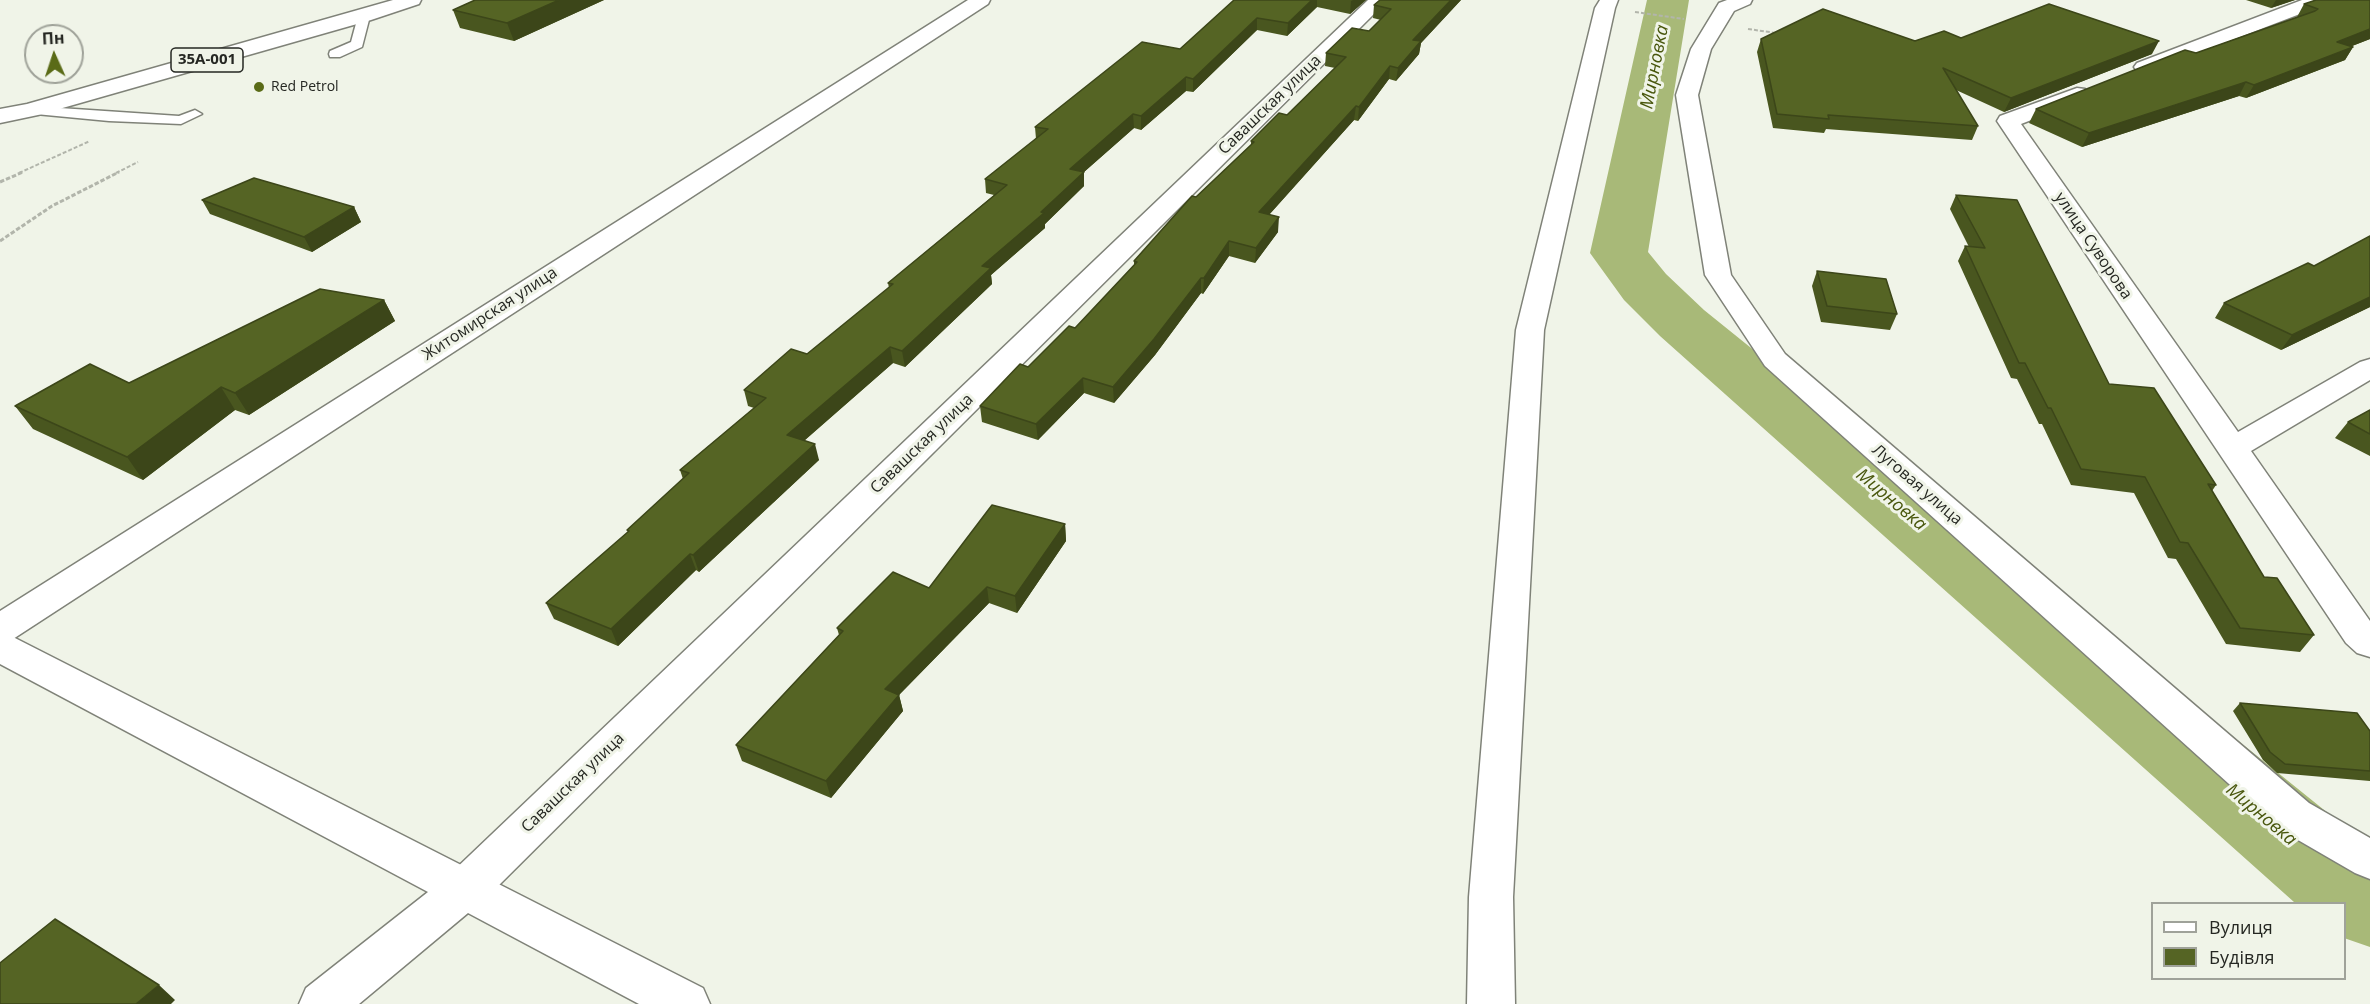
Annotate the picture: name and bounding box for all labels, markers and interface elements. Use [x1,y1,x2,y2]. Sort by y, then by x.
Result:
water label: Мирновка [1636,23,1674,111]
north arrow [24,24,84,84]
text: Пн [41,26,65,50]
road number: 35А-001 [171,48,243,72]
street label: Савашская улица [1215,51,1325,159]
place label: Red Petrol [271,79,339,95]
marker: Red Petrol [252,80,266,94]
street label: улица Суворова [2050,189,2136,303]
street label: Житомирская улица [419,263,561,365]
street label: Савашская улица [867,390,977,498]
street label: Луговая улица [1868,441,1966,529]
water label: Мирновка [1851,464,1931,536]
street label: Савашская улица [518,729,628,837]
water label: Мирновка [2221,779,2301,851]
legend [2151,902,2346,980]
text: Вулиця [2209,915,2273,939]
text: Будівля [2209,945,2275,969]

